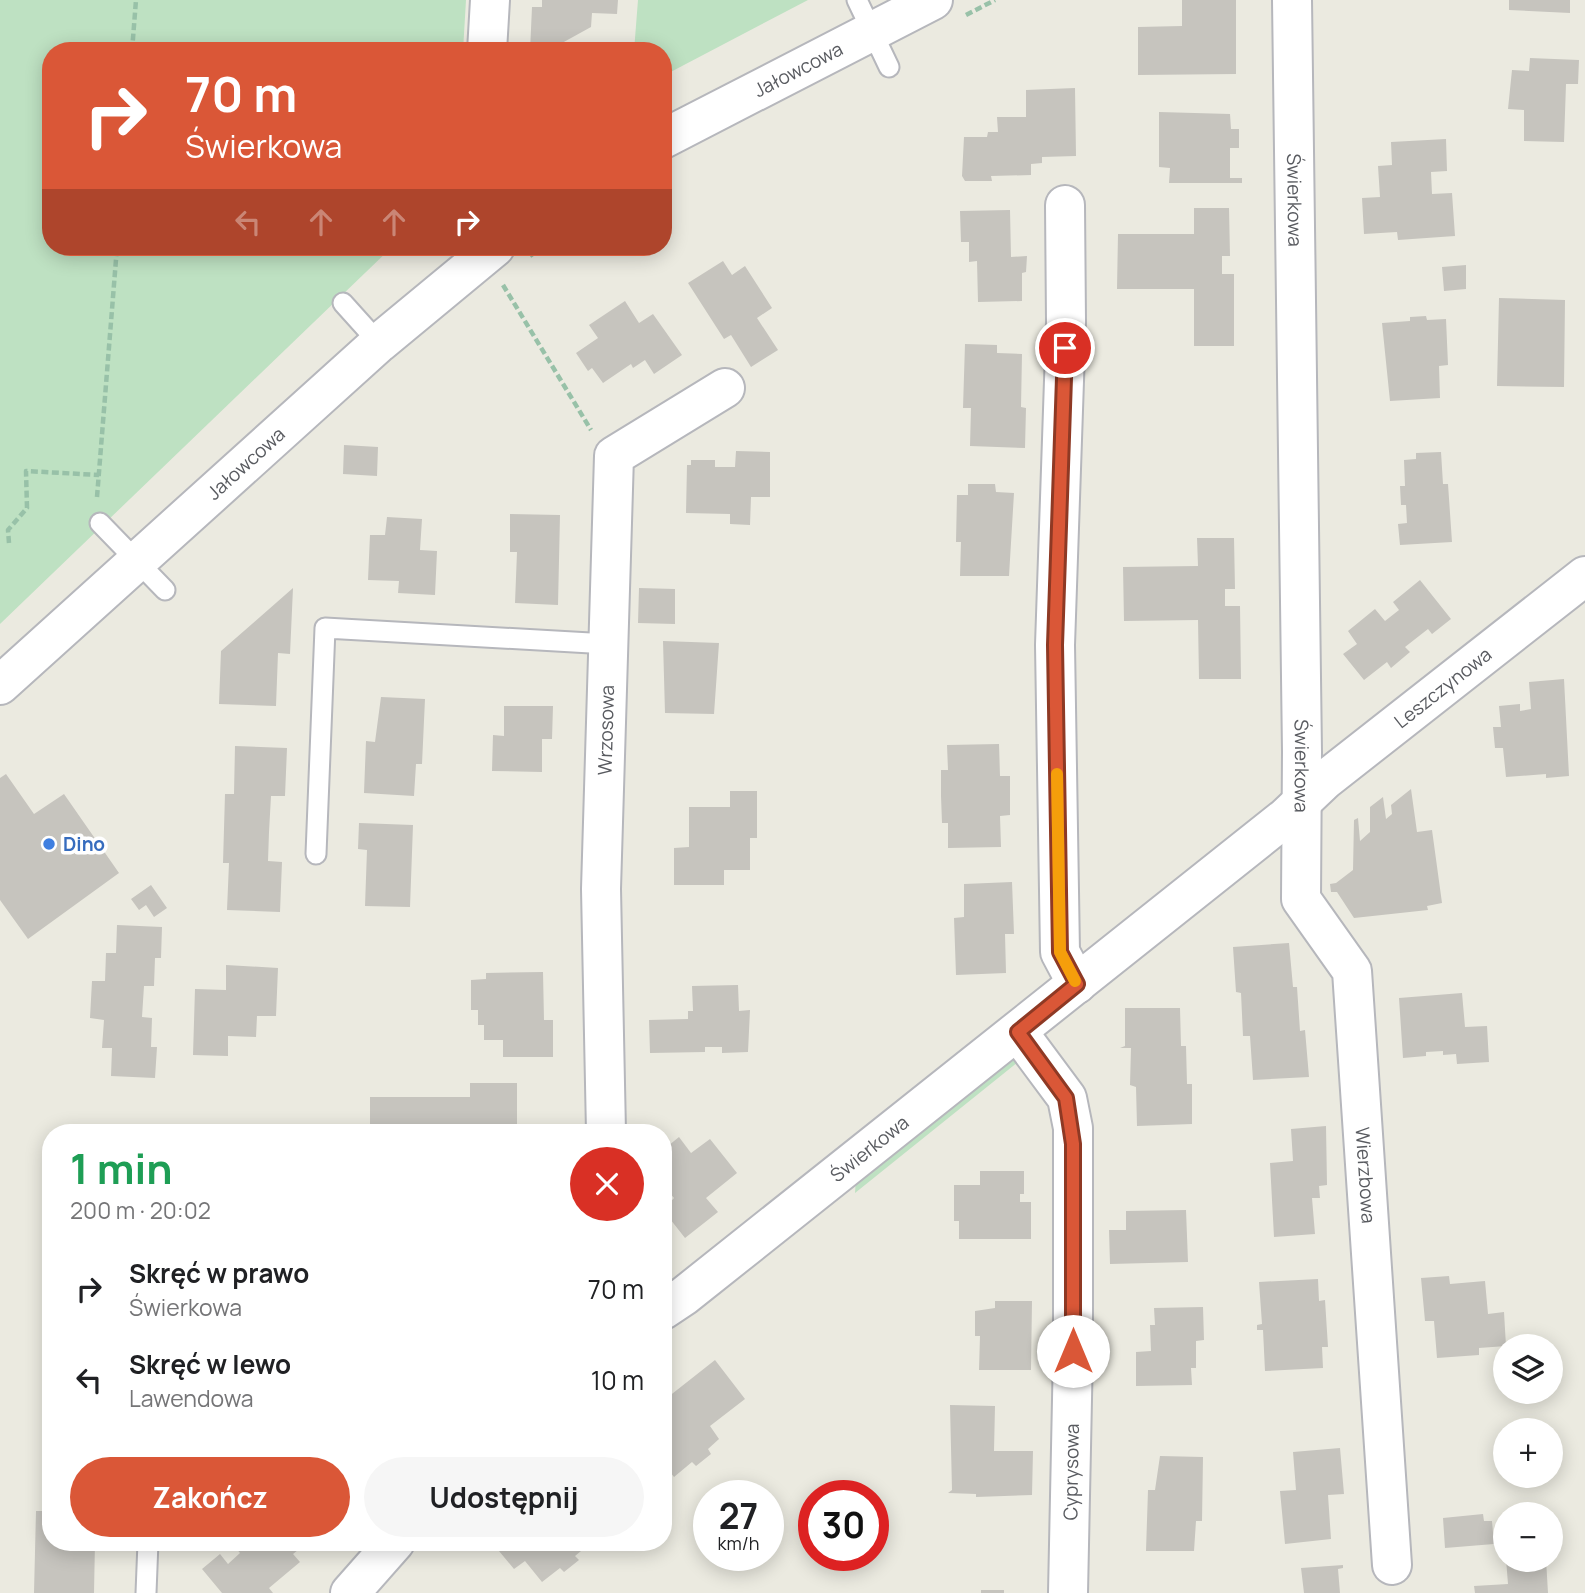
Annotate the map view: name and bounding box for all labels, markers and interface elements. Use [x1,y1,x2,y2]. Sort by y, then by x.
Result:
street label: Jałowcowa [749,36,847,103]
text: 70 m [185,60,297,127]
icon: right [70,70,161,161]
text: Świerkowa [185,124,342,168]
street label: Świerkowa [1281,153,1308,247]
icon: left [229,203,267,241]
icon: ahead [302,203,340,241]
icon: ahead [375,203,413,241]
icon: right [448,203,486,241]
pin [1035,318,1095,378]
icon: arrive [1046,329,1084,367]
street label: Jałowcowa [201,421,290,505]
street label: Leszczynowa [1389,641,1497,734]
street label: Wrzosowa [591,684,620,776]
street label: Świerkowa [1289,719,1315,813]
place label: Dino [63,831,105,857]
marker: Dino [41,836,57,852]
street label: Świerkowa [825,1109,914,1188]
street label: Wierzbowa [1350,1126,1382,1224]
text: 1 min [70,1139,173,1197]
button: close [570,1147,644,1221]
text: 200 m · 20:02 [70,1194,211,1226]
text: Skręć w prawo [129,1255,309,1291]
icon: right [70,1270,108,1308]
text: 70 m [588,1271,644,1307]
text: Świerkowa [129,1291,242,1323]
position arrow [1036,1314,1110,1388]
map controls [1493,1334,1563,1572]
button: layers [1493,1334,1563,1404]
text: Skręć w lewo [129,1346,291,1382]
icon: left [70,1361,108,1399]
text: 10 m [591,1362,644,1398]
text: Lawendowa [129,1382,253,1414]
button: + [1493,1418,1563,1488]
street label: Cyprysowa [1057,1423,1085,1521]
button: Zakończ [70,1457,350,1537]
button: Udostępnij [364,1457,644,1537]
speed limit sign: 30 [798,1480,889,1571]
text: 27 [719,1492,758,1540]
button: − [1493,1502,1563,1572]
text: km/h [718,1531,759,1555]

